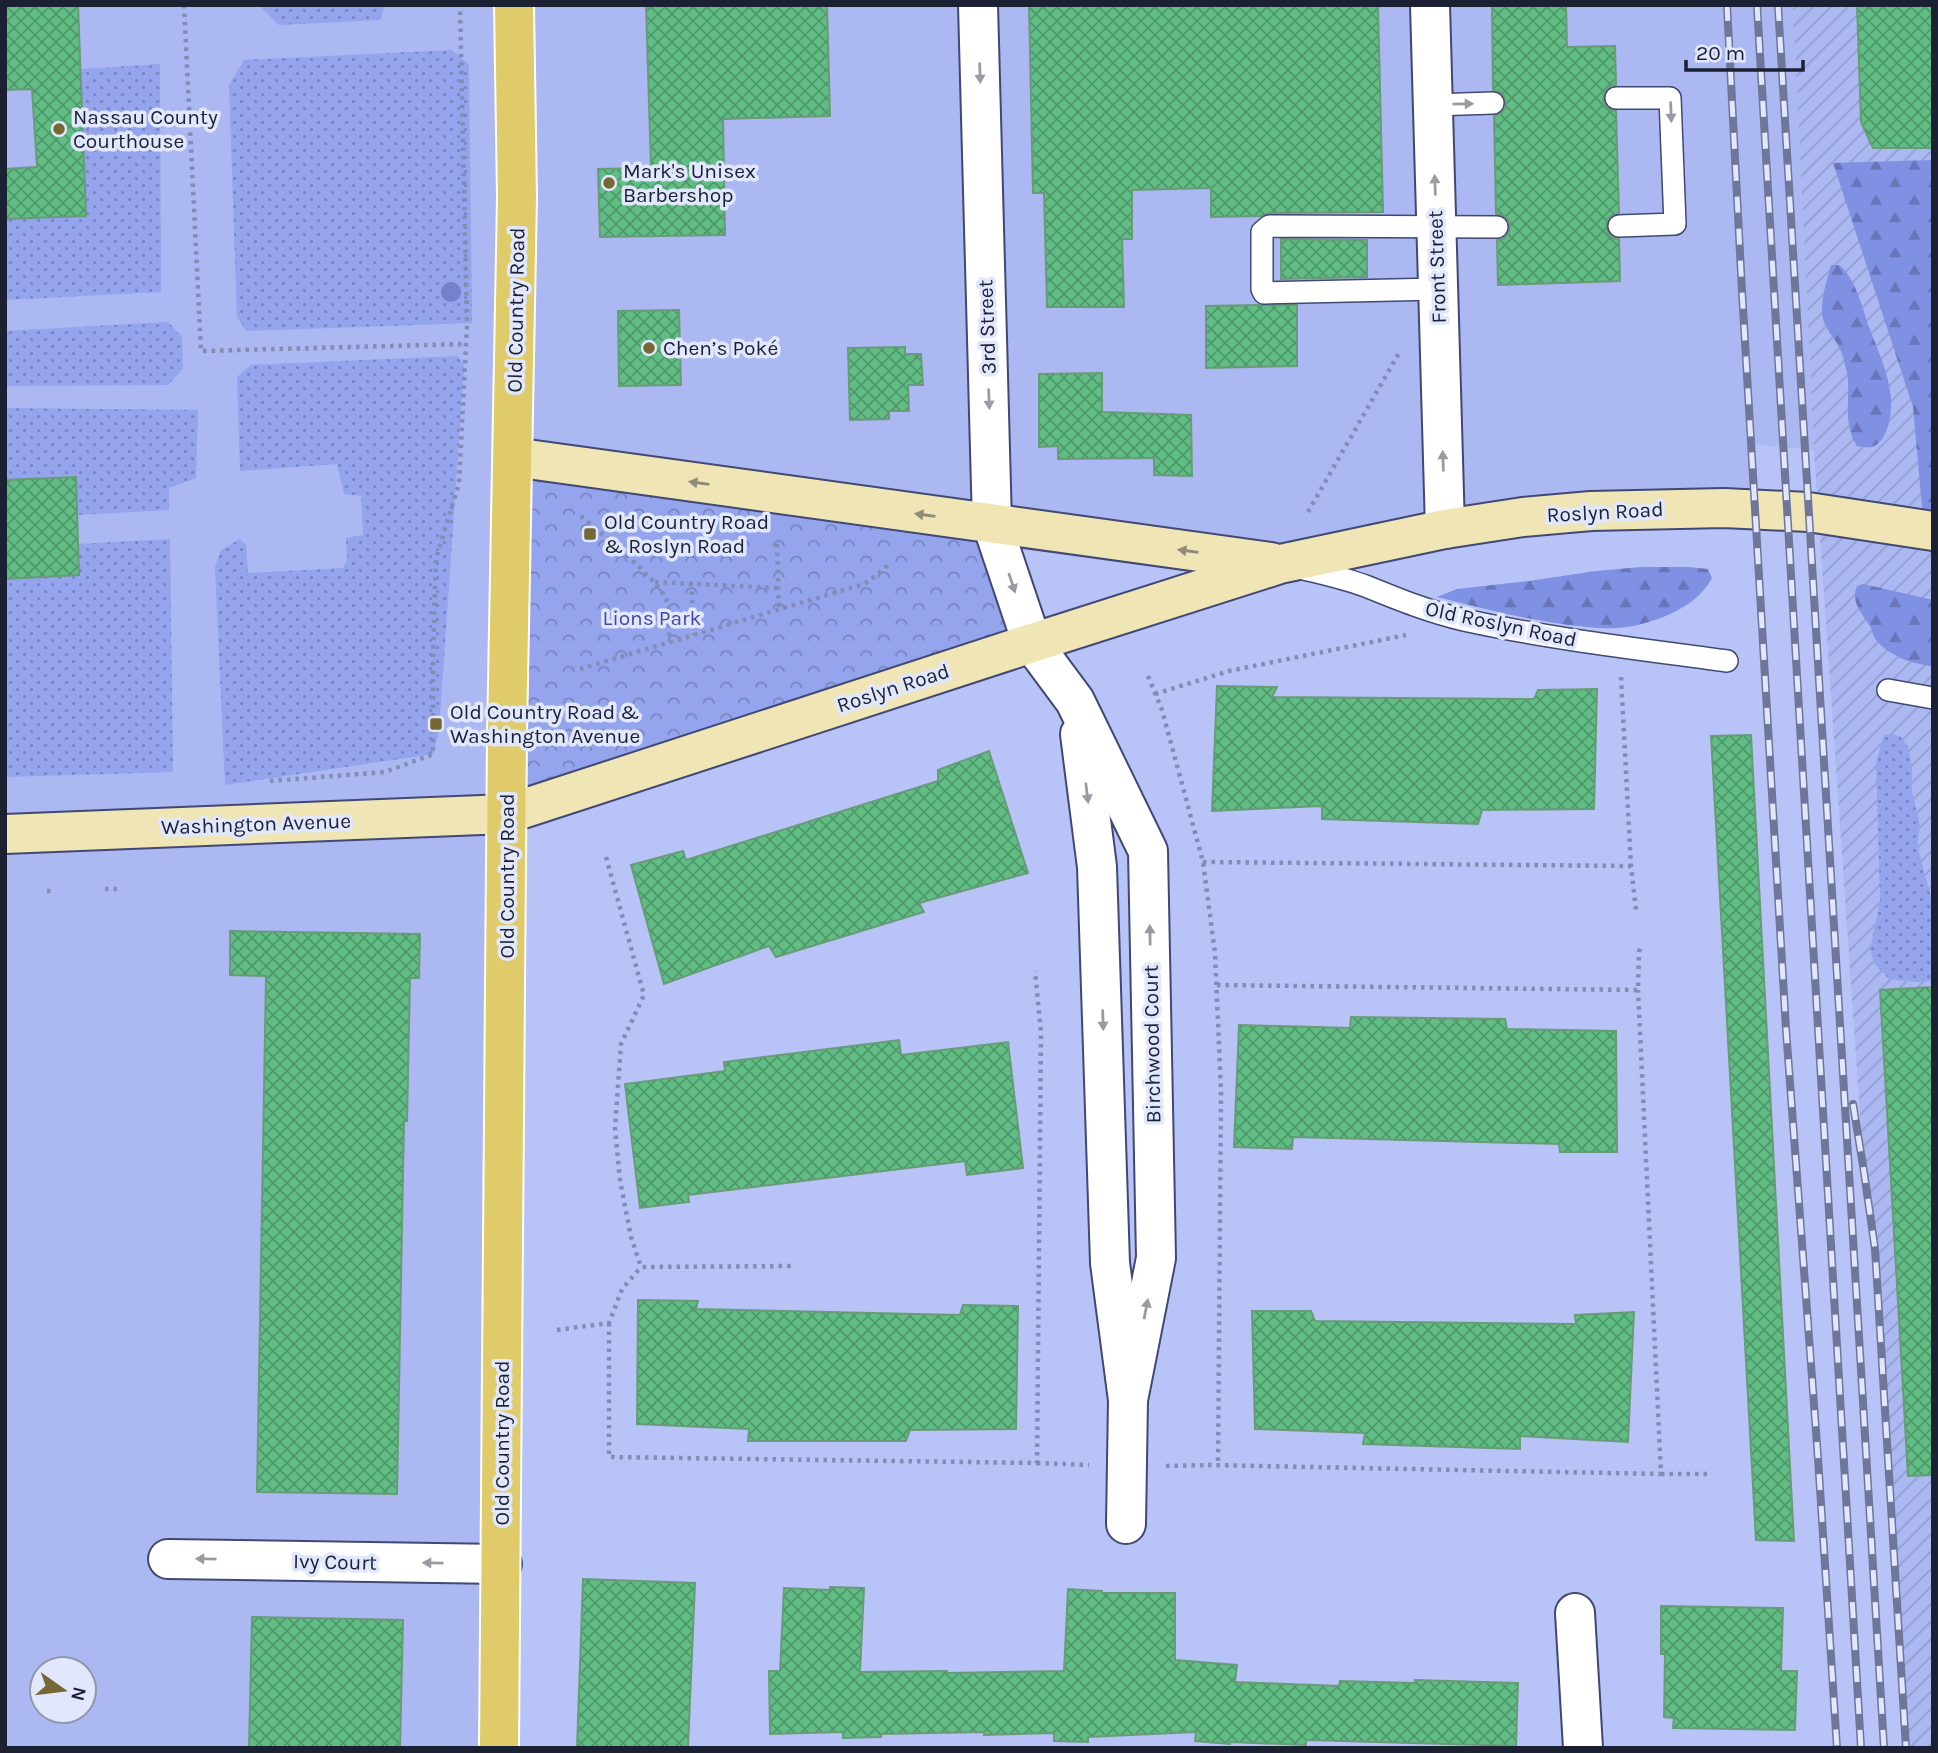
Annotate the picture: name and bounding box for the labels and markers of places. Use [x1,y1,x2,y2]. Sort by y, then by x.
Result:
place label: Nassau County Courthouse [73,105,218,153]
marker: Nassau County Courthouse [51,121,67,137]
place label: Mark's Unisex Barbershop [623,159,756,207]
marker: Mark's Unisex Barbershop [601,175,617,191]
place label: Chen’s Poké [663,336,778,360]
marker: Chen’s Poké [641,340,657,356]
place label: Old Country Road & Roslyn Road [604,510,769,558]
marker: Old Country Road & Roslyn Road [582,526,598,542]
place label: Old Country Road & Washington Avenue [450,700,640,748]
marker: Old Country Road & Washington Avenue [428,716,444,732]

